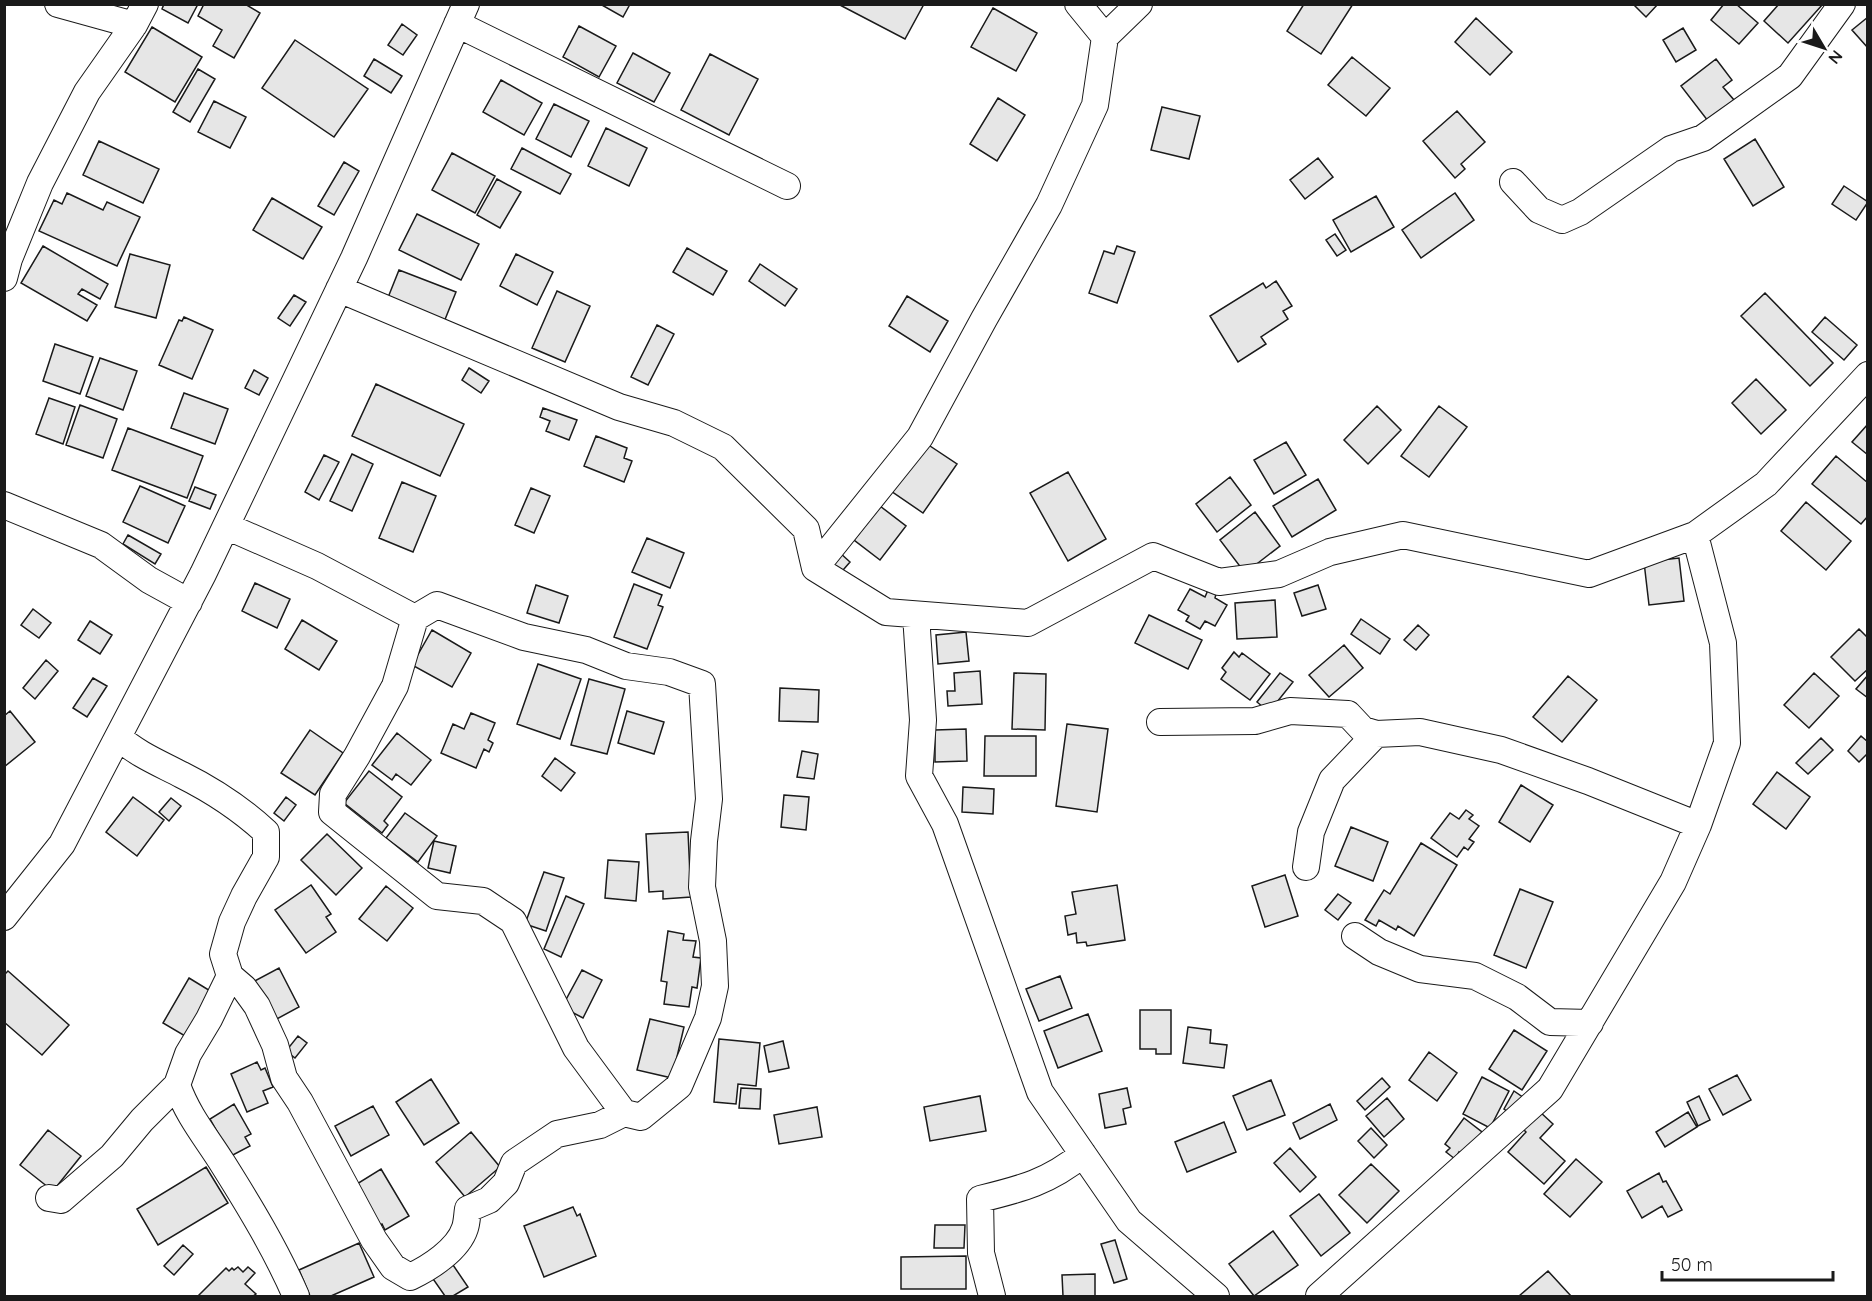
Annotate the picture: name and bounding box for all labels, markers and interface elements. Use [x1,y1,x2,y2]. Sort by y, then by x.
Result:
north arrow [1794,18,1854,78]
text: N [1824,47,1847,68]
scale bar [1662,1244,1833,1282]
text: 50 m [1671,1253,1713,1276]

